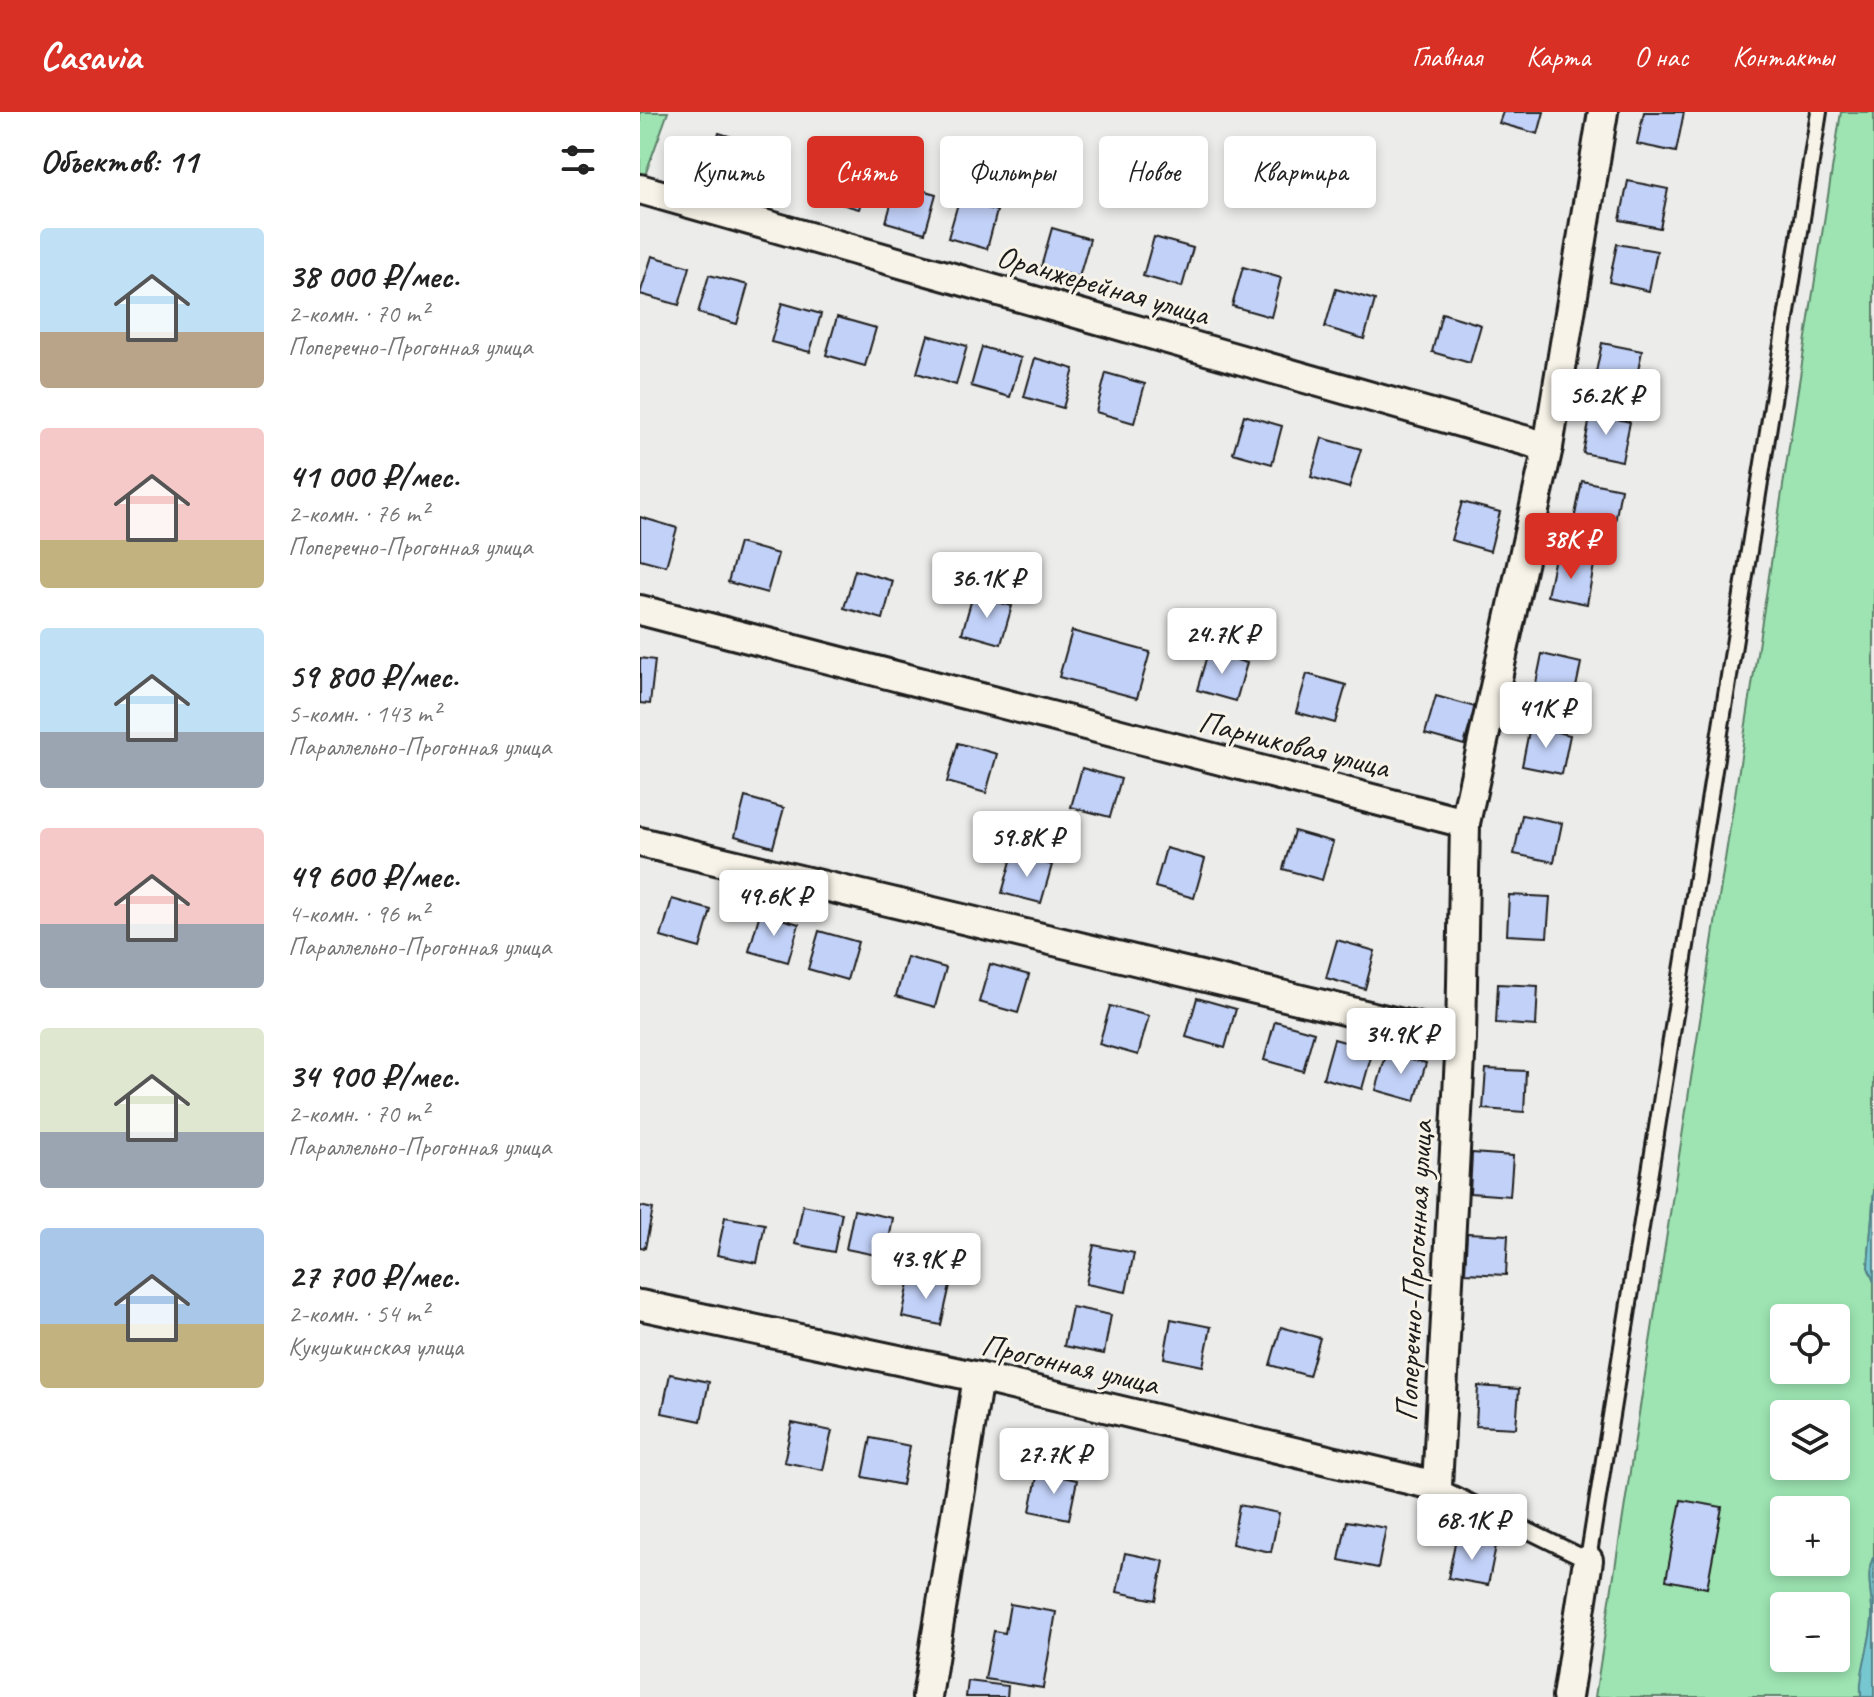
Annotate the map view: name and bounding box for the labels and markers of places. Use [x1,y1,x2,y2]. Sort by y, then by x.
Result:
pin: 56.2K ₽ [1532,369,1680,437]
pin: 38K ₽ [1515,513,1627,581]
pin: 36.1K ₽ [913,552,1061,620]
pin: 24.7K ₽ [1148,608,1296,676]
pin: 41K ₽ [1490,682,1602,750]
pin: 59.8K ₽ [953,811,1101,879]
pin: 49.6K ₽ [700,870,848,938]
pin: 34.9K ₽ [1327,1008,1475,1076]
pin: 43.9K ₽ [852,1233,1000,1301]
pin: 27.7K ₽ [980,1428,1128,1496]
pin: 68.1K ₽ [1398,1494,1546,1562]

